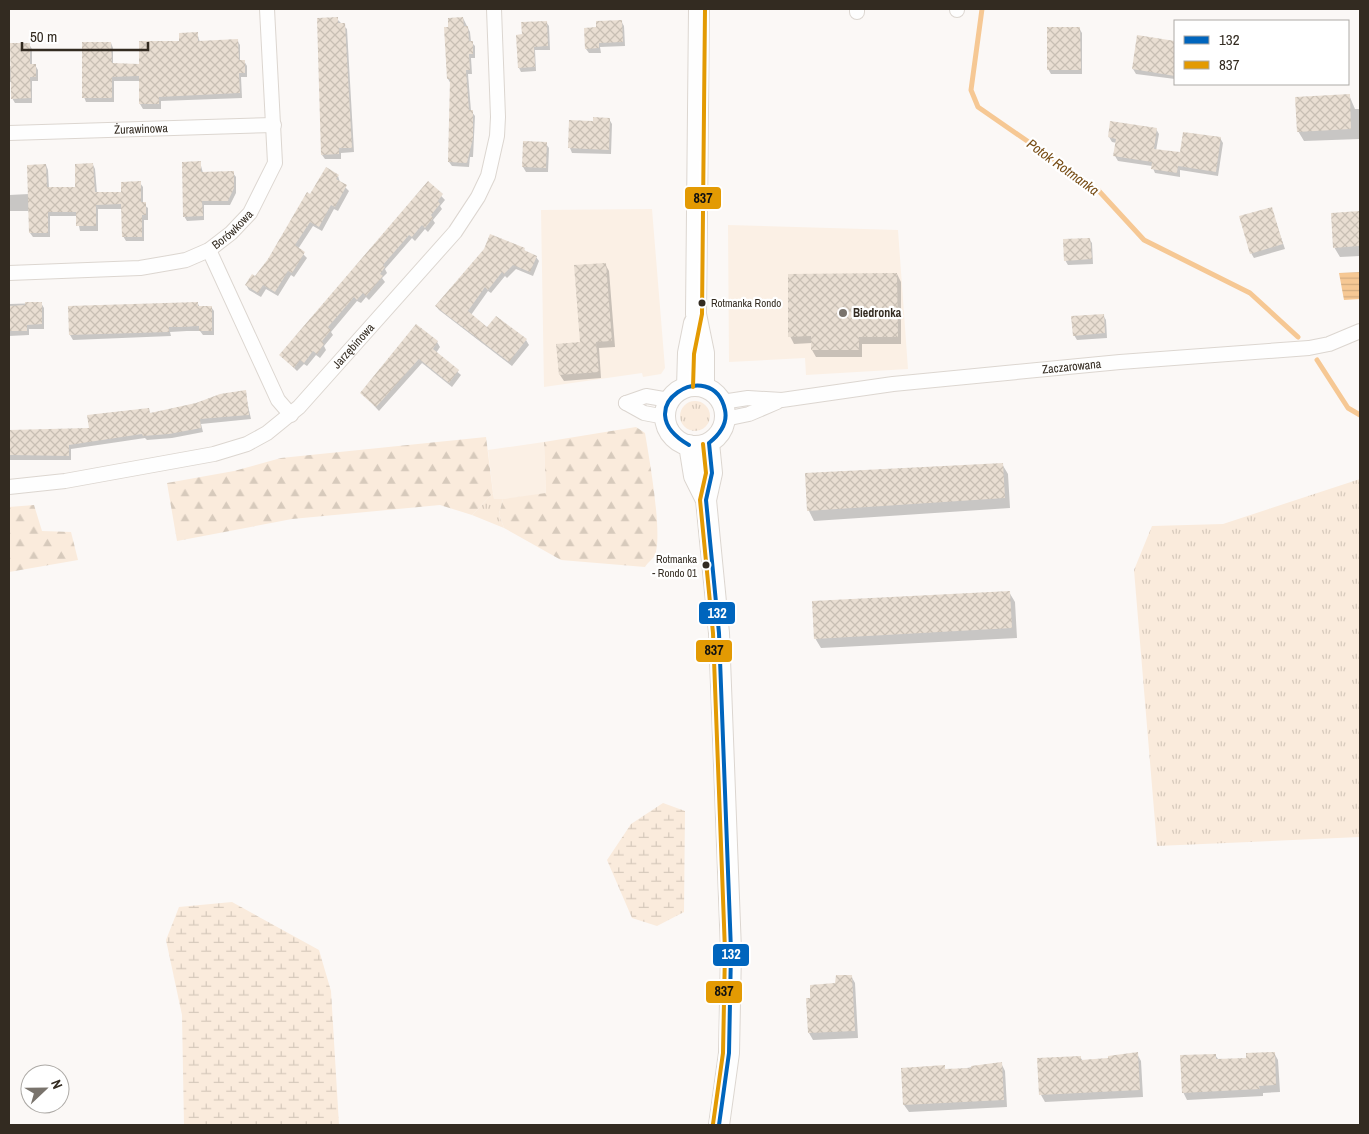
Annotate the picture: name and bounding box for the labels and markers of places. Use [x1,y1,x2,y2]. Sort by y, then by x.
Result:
place label: Rotmanka Rondo [711,296,781,310]
marker: Rotmanka Rondo [697,298,707,308]
place label: Biedronka [853,305,902,321]
marker: Biedronka [837,307,849,319]
place label: Rotmanka - Rondo 01 [652,552,697,580]
marker: Rotmanka - Rondo 01 [701,560,711,570]

